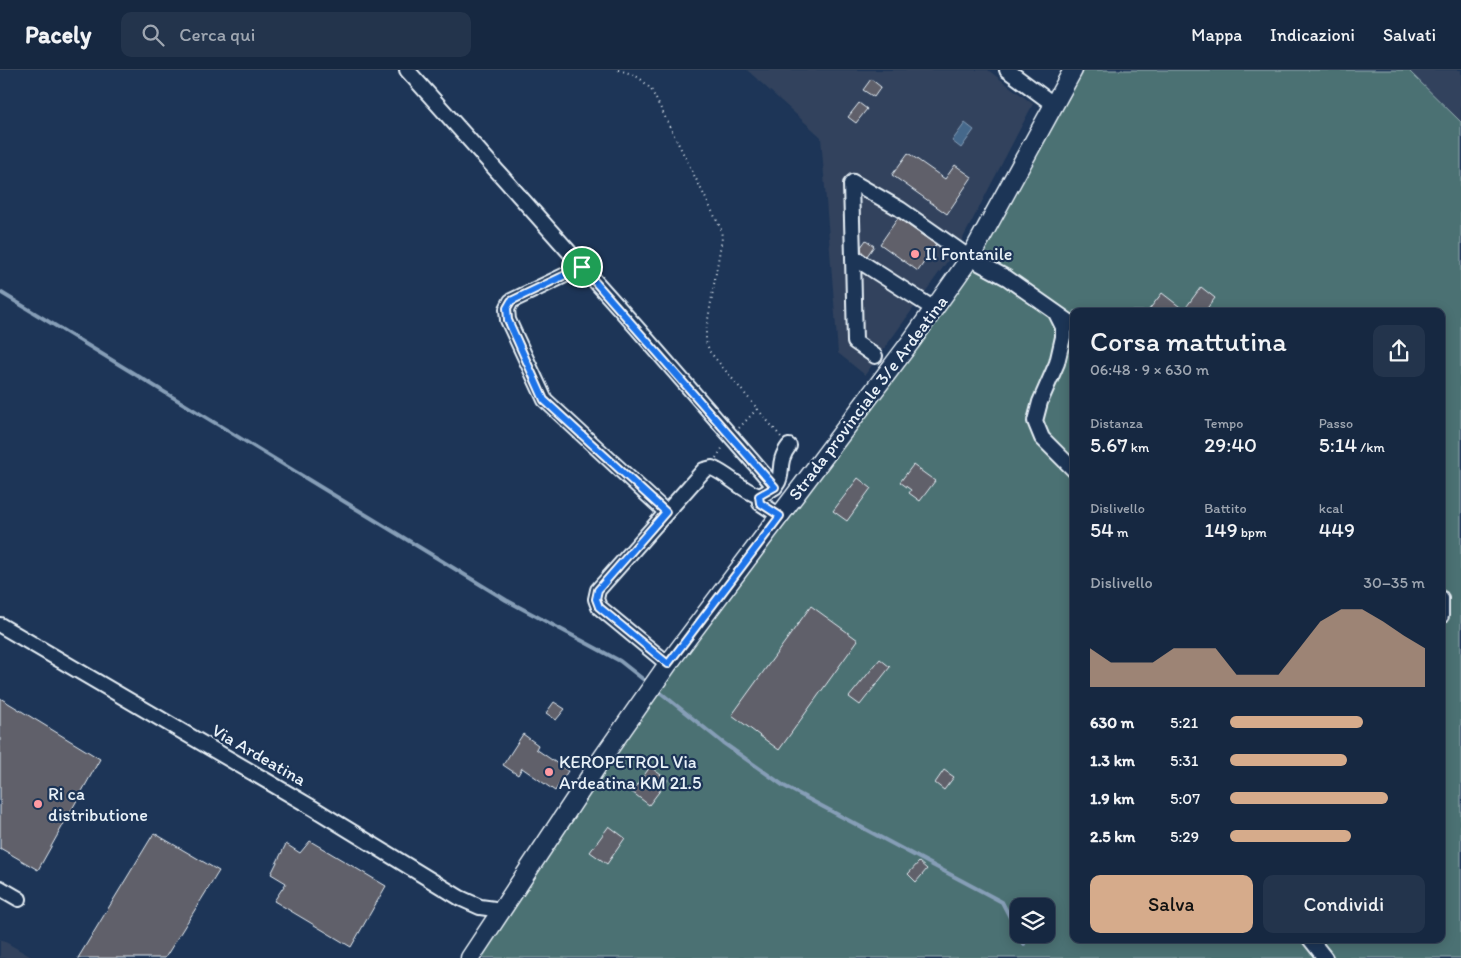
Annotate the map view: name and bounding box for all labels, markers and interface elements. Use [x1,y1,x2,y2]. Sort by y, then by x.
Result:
search box [121,12,471,57]
text: Pacely [25,20,91,49]
icon: search [139,21,167,49]
text: Cerca qui [179,23,255,46]
text: Mappa [1191,24,1242,46]
text: Indicazioni [1270,24,1355,46]
text: Salvati [1383,24,1436,46]
place label: Il Fontanile [925,243,1012,265]
pin [561,246,603,288]
marker: Il Fontanile [909,248,921,260]
icon: arrive [568,253,596,281]
street label: Strada provinciale 3/e Ardeatina [784,291,952,505]
text: Corsa mattutina [1090,324,1287,358]
button: share [1373,325,1425,377]
text: 06:48 · 9 × 630 m [1090,360,1209,379]
text: Distanza [1090,415,1143,432]
text: Tempo [1204,415,1243,432]
text: Passo [1319,415,1353,432]
text: 5.67 [1090,432,1128,457]
text: 29:40 [1204,432,1257,457]
text: 5:14 [1319,432,1357,457]
text: km [1128,439,1149,456]
text: /km [1357,439,1385,456]
text: Dislivello [1090,500,1145,517]
text: Battito [1204,500,1247,517]
text: kcal [1319,500,1344,517]
text: 54 [1090,517,1114,542]
text: 149 [1204,517,1238,542]
text: 449 [1319,517,1355,542]
text: m [1114,524,1129,541]
text: bpm [1238,524,1267,541]
text: Dislivello [1090,573,1153,592]
text: 30–35 m [1363,573,1425,592]
text: 630 m [1090,713,1134,732]
text: 5:21 [1170,713,1198,732]
street label: Via Ardeatina [208,719,311,791]
place label: KEROPETROL Via Ardeatina KM 21.5 [559,751,701,794]
text: 1.3 km [1090,751,1135,770]
text: 5:31 [1170,751,1198,770]
marker: KEROPETROL Via Ardeatina KM 21.5 [543,766,555,778]
place label: Ri ca distributione [48,783,148,826]
text: 1.9 km [1090,789,1134,808]
text: 5:07 [1170,789,1200,808]
marker: Ri ca distributione [32,798,44,810]
text: 2.5 km [1090,827,1136,846]
text: 5:29 [1170,827,1199,846]
button: Salva [1090,875,1253,933]
button: Condividi [1263,875,1425,933]
map controls [1010,898,1055,943]
button: layers [1010,898,1055,943]

